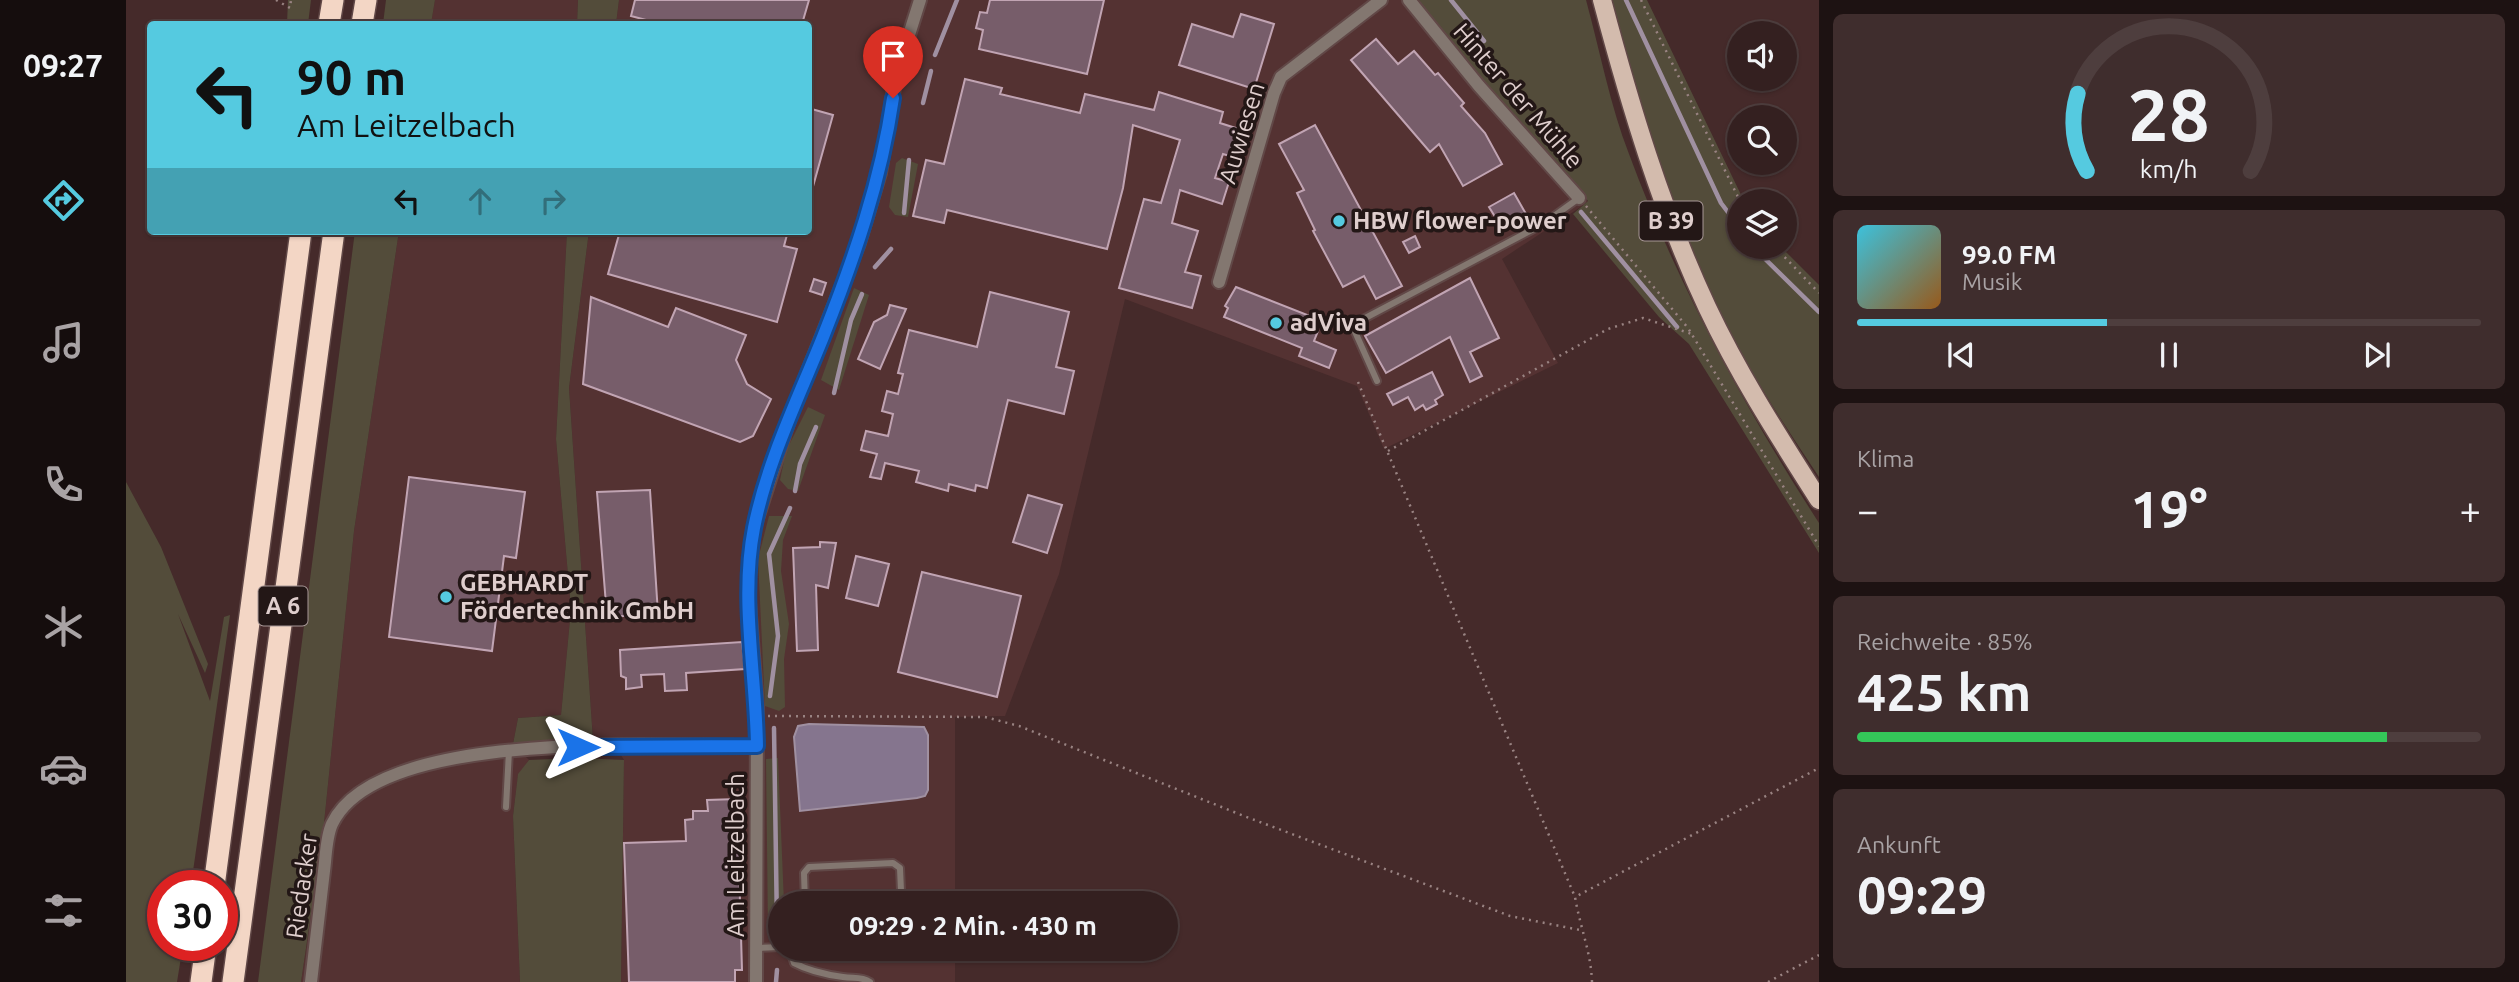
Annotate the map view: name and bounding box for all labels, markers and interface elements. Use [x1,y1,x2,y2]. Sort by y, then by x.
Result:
street label: Hinter der Mühle [1448,18,1589,174]
map controls [1727,21,1797,259]
button: sound [1727,21,1797,91]
pin [863,26,923,98]
icon: arrive [874,37,912,75]
text: 09:27 [23,47,103,83]
icon: left [182,49,273,140]
text: 90 m [297,49,406,104]
text: 28 [2128,73,2210,155]
street label: Auwiesen [1213,79,1270,187]
button: search [1727,105,1797,175]
text: Am Leitzelbach [297,107,516,143]
text: km/h [2140,155,2198,183]
icon: directions [39,176,88,225]
icon: left [388,182,426,220]
icon: ahead [461,182,499,220]
icon: right [534,182,572,220]
button: layers [1727,189,1797,259]
road number: B 39 [1640,202,1702,241]
place label: HBW flower-power [1353,207,1567,234]
marker: HBW flower-power [1331,213,1347,229]
text: 99.0 FM [1962,240,2056,269]
text: Musik [1962,269,2022,294]
place label: adViva [1290,309,1367,336]
marker: adViva [1268,315,1284,331]
icon: music [39,318,88,367]
icon: previous [1942,336,1980,374]
icon: pause [2150,336,2188,374]
icon: next [2358,336,2396,374]
text: Klima [1857,446,1914,471]
icon: phone [39,460,88,509]
text: 19° [2130,480,2208,538]
text: − [1857,489,1878,531]
text: + [2460,489,2481,531]
place label: GEBHARDT Fördertechnik GmbH [460,569,694,624]
road number: A 6 [258,586,308,626]
marker: GEBHARDT Fördertechnik GmbH [438,589,454,605]
icon: climate [39,602,88,651]
text: Reichweite · 85% [1857,629,2033,654]
text: 425 km [1857,663,2031,721]
position arrow [541,710,615,784]
icon: car [39,744,88,793]
street label: Am Leitzelbach [722,773,749,937]
street label: Riedacker [281,832,322,940]
text: Ankunft [1857,832,1941,857]
text: 09:29 [1857,866,1987,924]
speed limit sign: 30 [147,870,238,961]
icon: filters [39,886,88,935]
text: 09:29 · 2 Min. · 430 m [849,911,1097,940]

